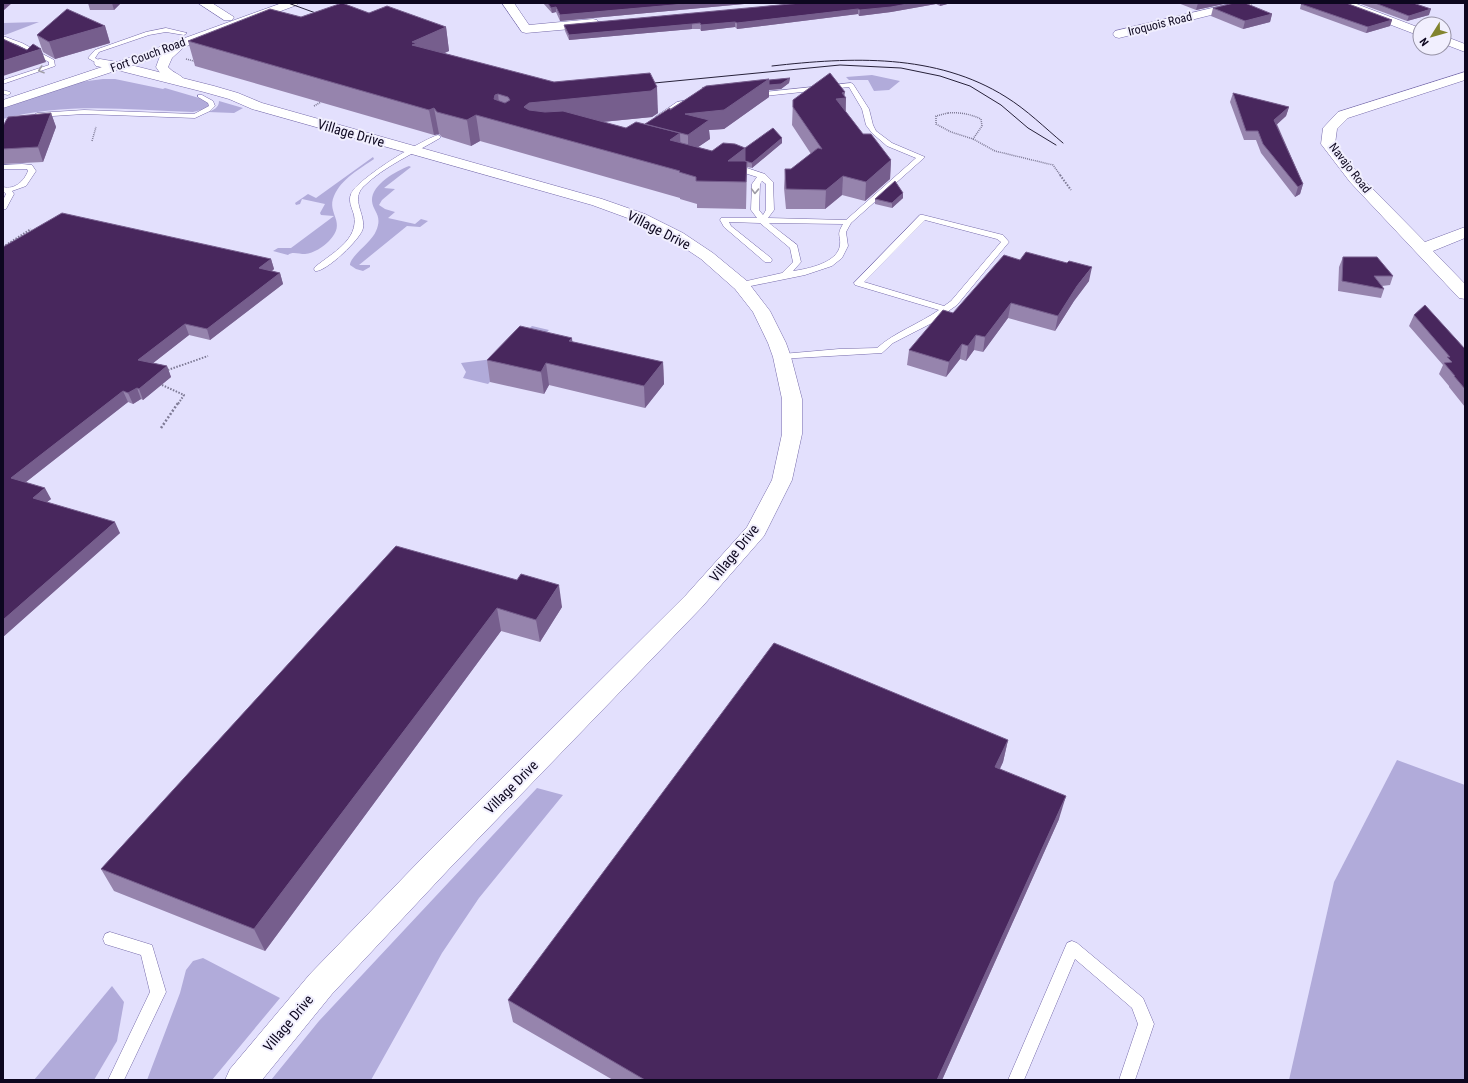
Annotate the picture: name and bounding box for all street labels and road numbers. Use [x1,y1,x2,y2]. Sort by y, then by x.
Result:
street label: Iroquois Road [1127,9,1193,39]
street label: Fort Couch Road [109,35,187,75]
street label: Village Drive [316,116,387,150]
street label: Navajo Road [1326,140,1374,196]
street label: Village Drive [625,207,694,253]
street label: Village Drive [706,521,762,585]
street label: Village Drive [481,757,541,817]
street label: Village Drive [260,991,317,1054]

